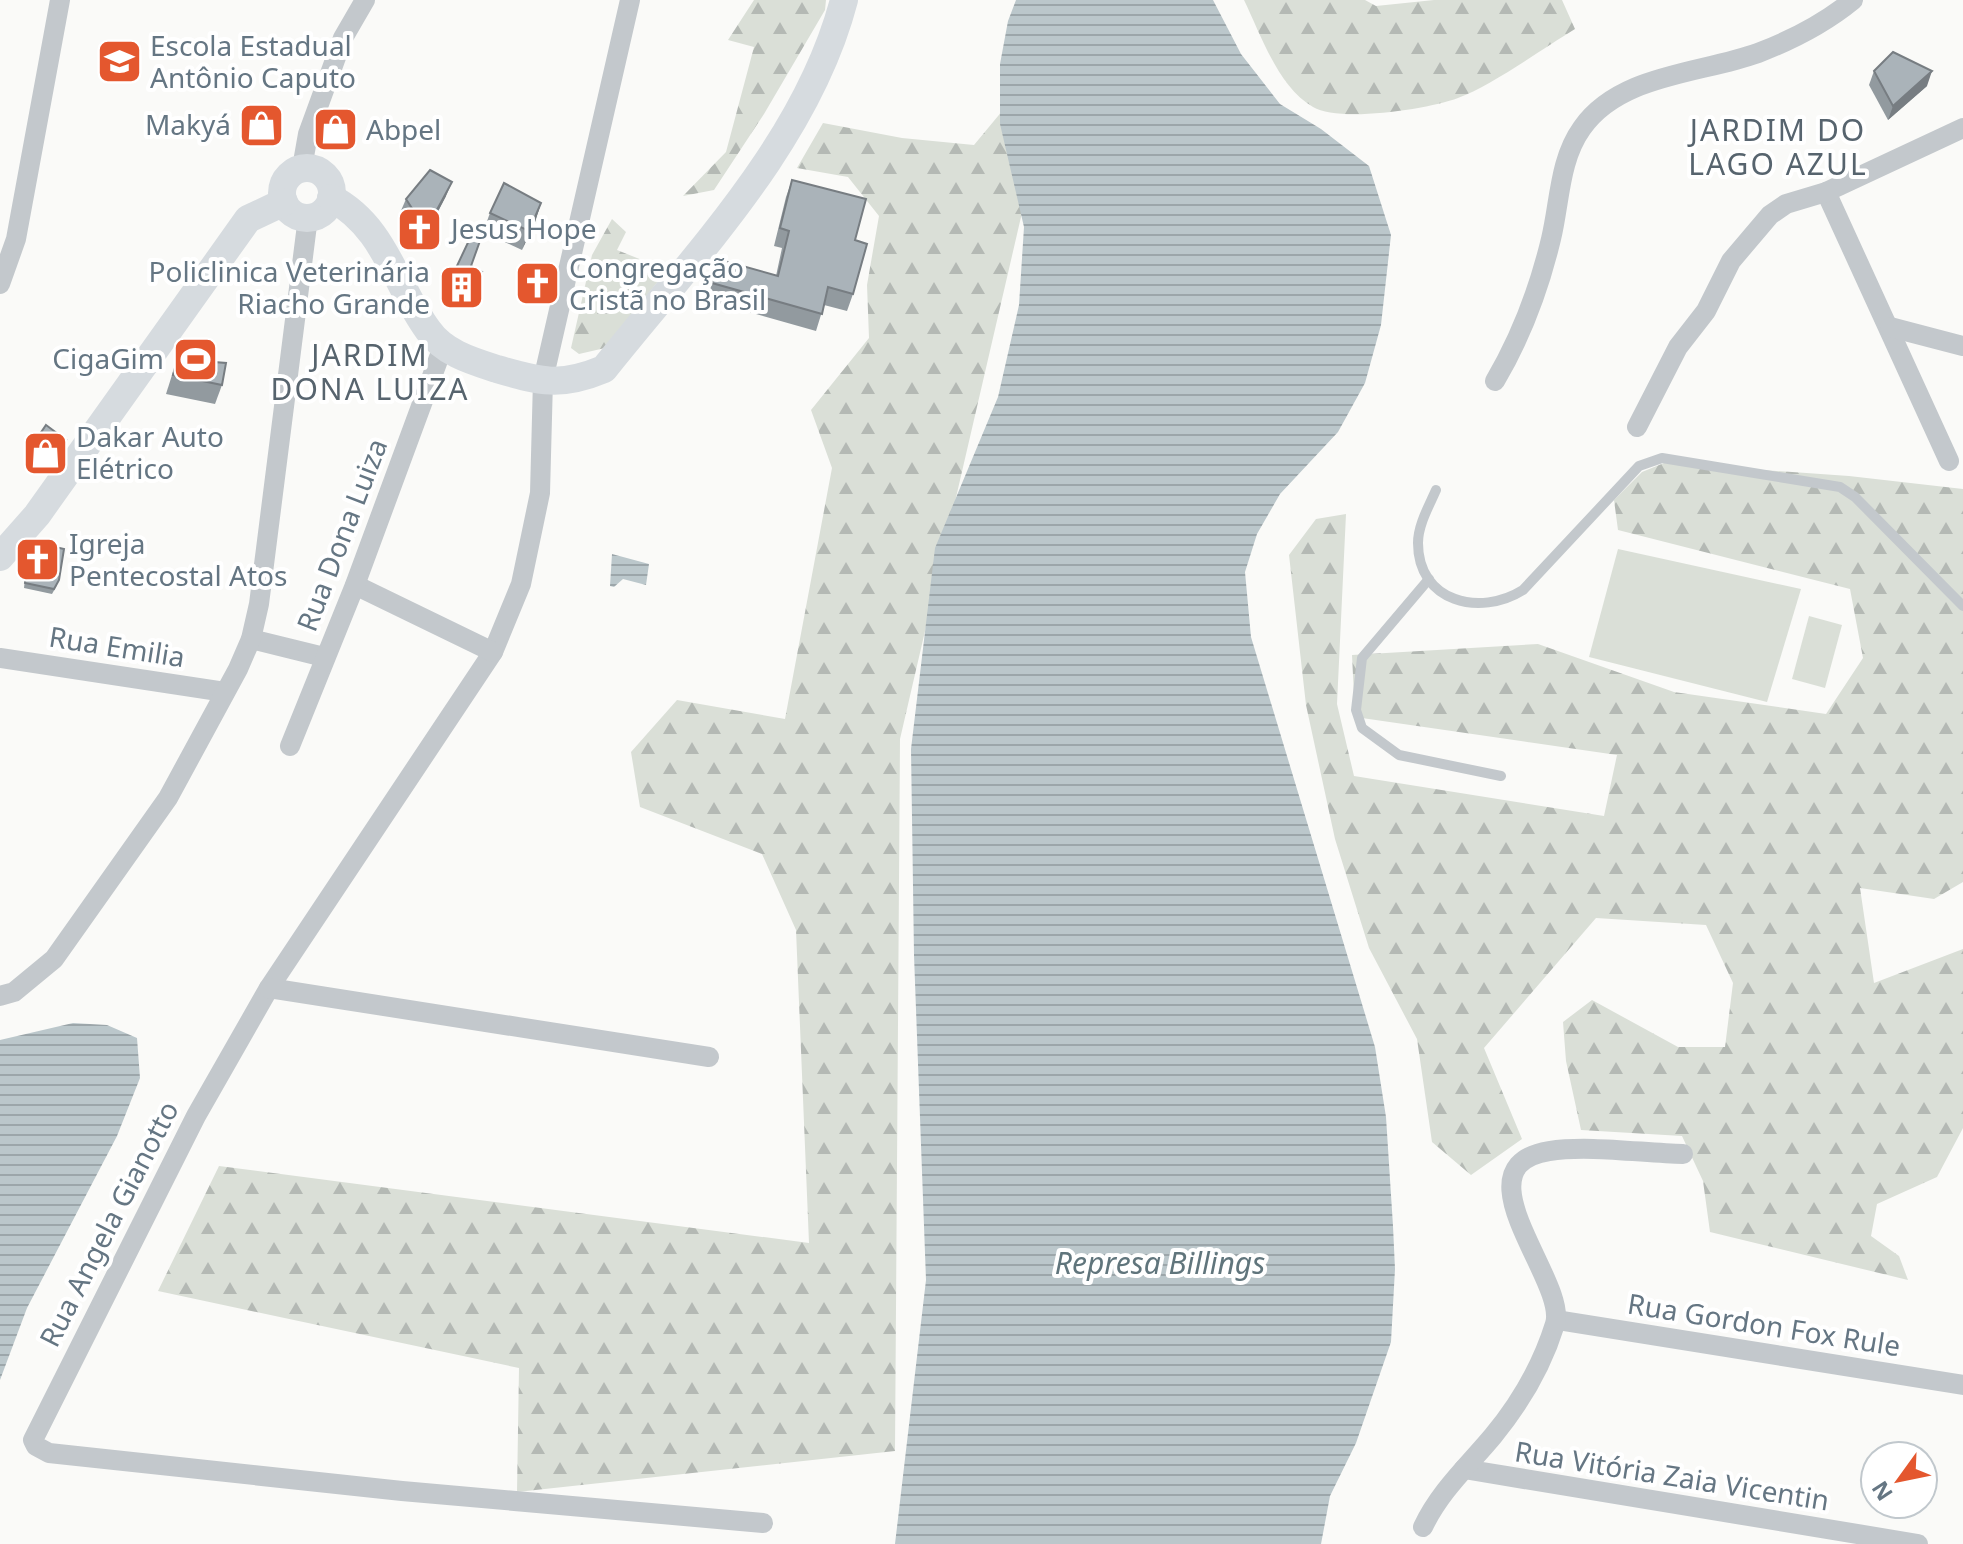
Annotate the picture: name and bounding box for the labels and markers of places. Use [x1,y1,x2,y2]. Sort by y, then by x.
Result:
place label: Escola Estadual Antônio Caputo [150,26,356,96]
school or university icon: Escola Estadual Antônio Caputo [95,38,143,86]
shop icon: Makyá [238,101,286,149]
place label: Makyá [145,105,231,143]
shop icon: Abpel [311,106,359,154]
place label: Abpel [366,110,441,148]
church icon: Jesus Hope [396,205,444,253]
place label: Jesus Hope [448,209,597,247]
place label: Congregação Cristã no Brasil [569,248,766,318]
place label: Policlinica Veterinária Riacho Grande [149,252,430,322]
church icon: Congregação Cristã no Brasil [514,260,562,308]
building icon: Policlinica Veterinária Riacho Grande [437,264,485,312]
sports icon: CigaGim [171,335,219,383]
place label: CigaGim [52,339,164,377]
place label: Dakar Auto Elétrico [76,417,224,487]
shop icon: Dakar Auto Elétrico [21,429,69,477]
place label: Igreja Pentecostal Atos [69,524,287,594]
church icon: Igreja Pentecostal Atos [14,536,62,584]

